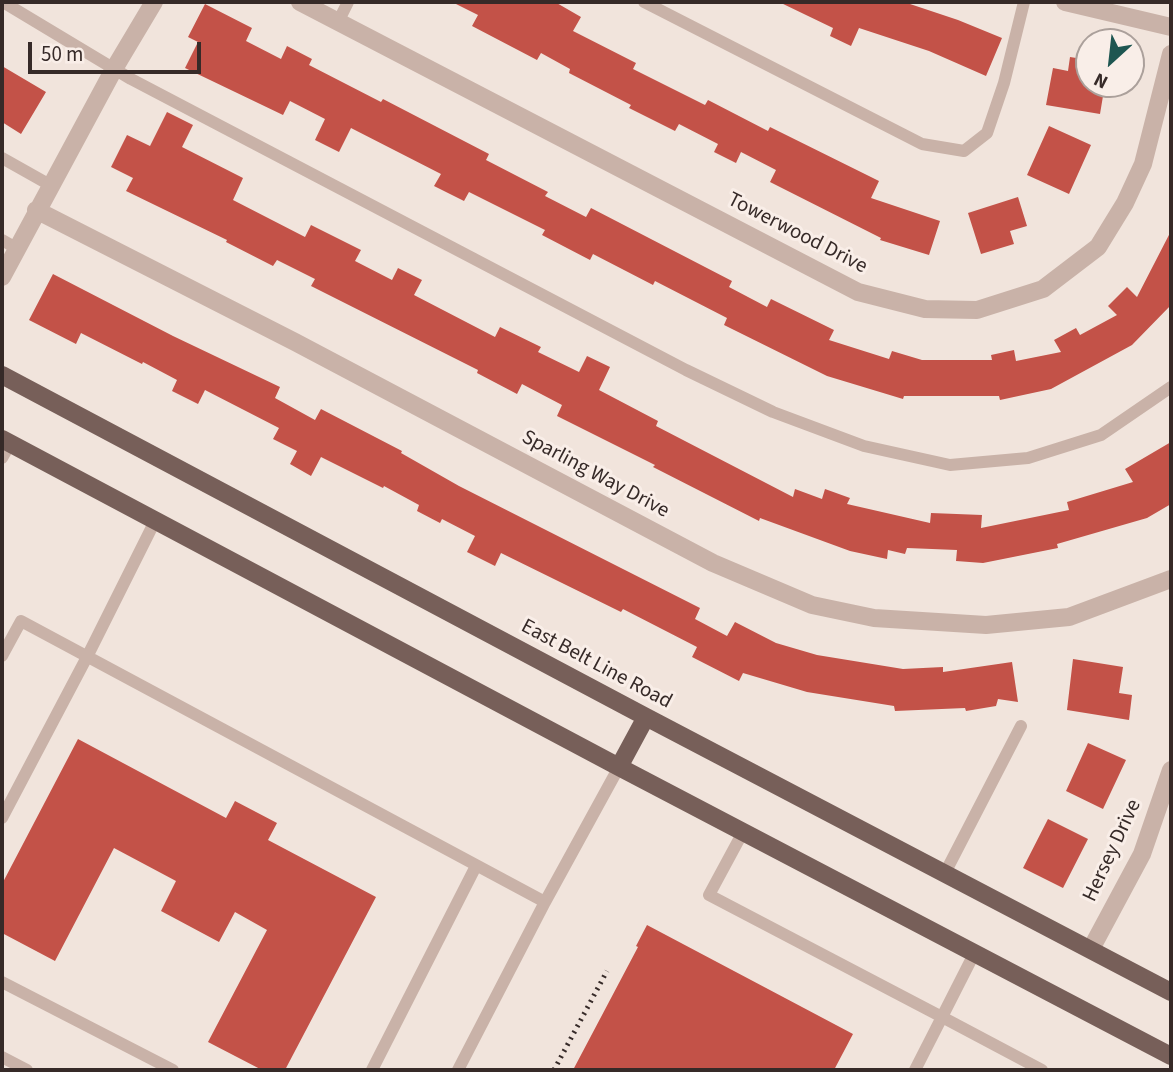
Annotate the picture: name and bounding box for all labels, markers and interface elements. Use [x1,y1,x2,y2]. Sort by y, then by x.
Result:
scale bar [32,28,205,72]
north arrow [1075,28,1145,98]
text: 50 m [41,39,83,69]
text: N [1089,65,1113,95]
street label: Towerwood Drive [723,188,871,280]
street label: Sparling Way Drive [517,425,673,525]
street label: East Belt Line Road [516,615,676,715]
street label: Hersey Drive [1078,796,1148,906]

